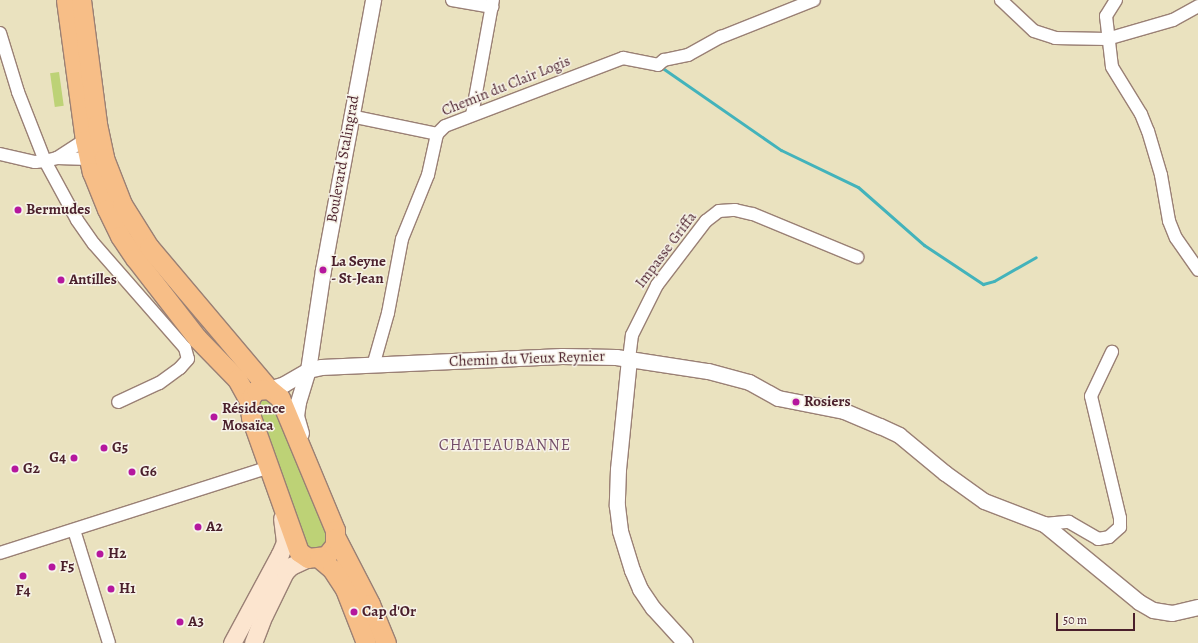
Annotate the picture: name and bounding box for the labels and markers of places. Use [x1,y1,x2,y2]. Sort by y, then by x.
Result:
place label: Bermudes [26,201,90,219]
marker: Bermudes [13,205,23,215]
place label: La Seyne - St-Jean [331,252,386,287]
marker: La Seyne - St-Jean [318,265,328,275]
place label: Antilles [69,271,117,289]
marker: Antilles [56,275,66,285]
place label: Rosiers [804,393,851,411]
marker: Rosiers [791,397,801,407]
place label: Résidence Mosaïca [222,399,285,434]
marker: Résidence Mosaïca [209,412,219,422]
place label: G5 [112,439,128,457]
marker: G5 [99,443,109,453]
place label: G4 [49,449,66,467]
marker: G4 [69,453,79,463]
place label: G2 [23,460,40,478]
place label: G6 [140,463,157,481]
marker: G2 [10,464,20,474]
marker: G6 [127,467,137,477]
place label: A2 [206,518,223,536]
marker: A2 [193,522,203,532]
place label: H2 [108,545,126,563]
marker: H2 [95,549,105,559]
place label: F5 [60,558,74,576]
marker: F5 [47,562,57,572]
marker: F4 [18,571,28,581]
place label: H1 [119,580,136,598]
place label: F4 [15,582,31,600]
marker: H1 [106,584,116,594]
place label: Cap d'Or [362,603,416,621]
marker: Cap d'Or [349,607,359,617]
place label: A3 [188,613,204,631]
marker: A3 [175,617,185,627]

